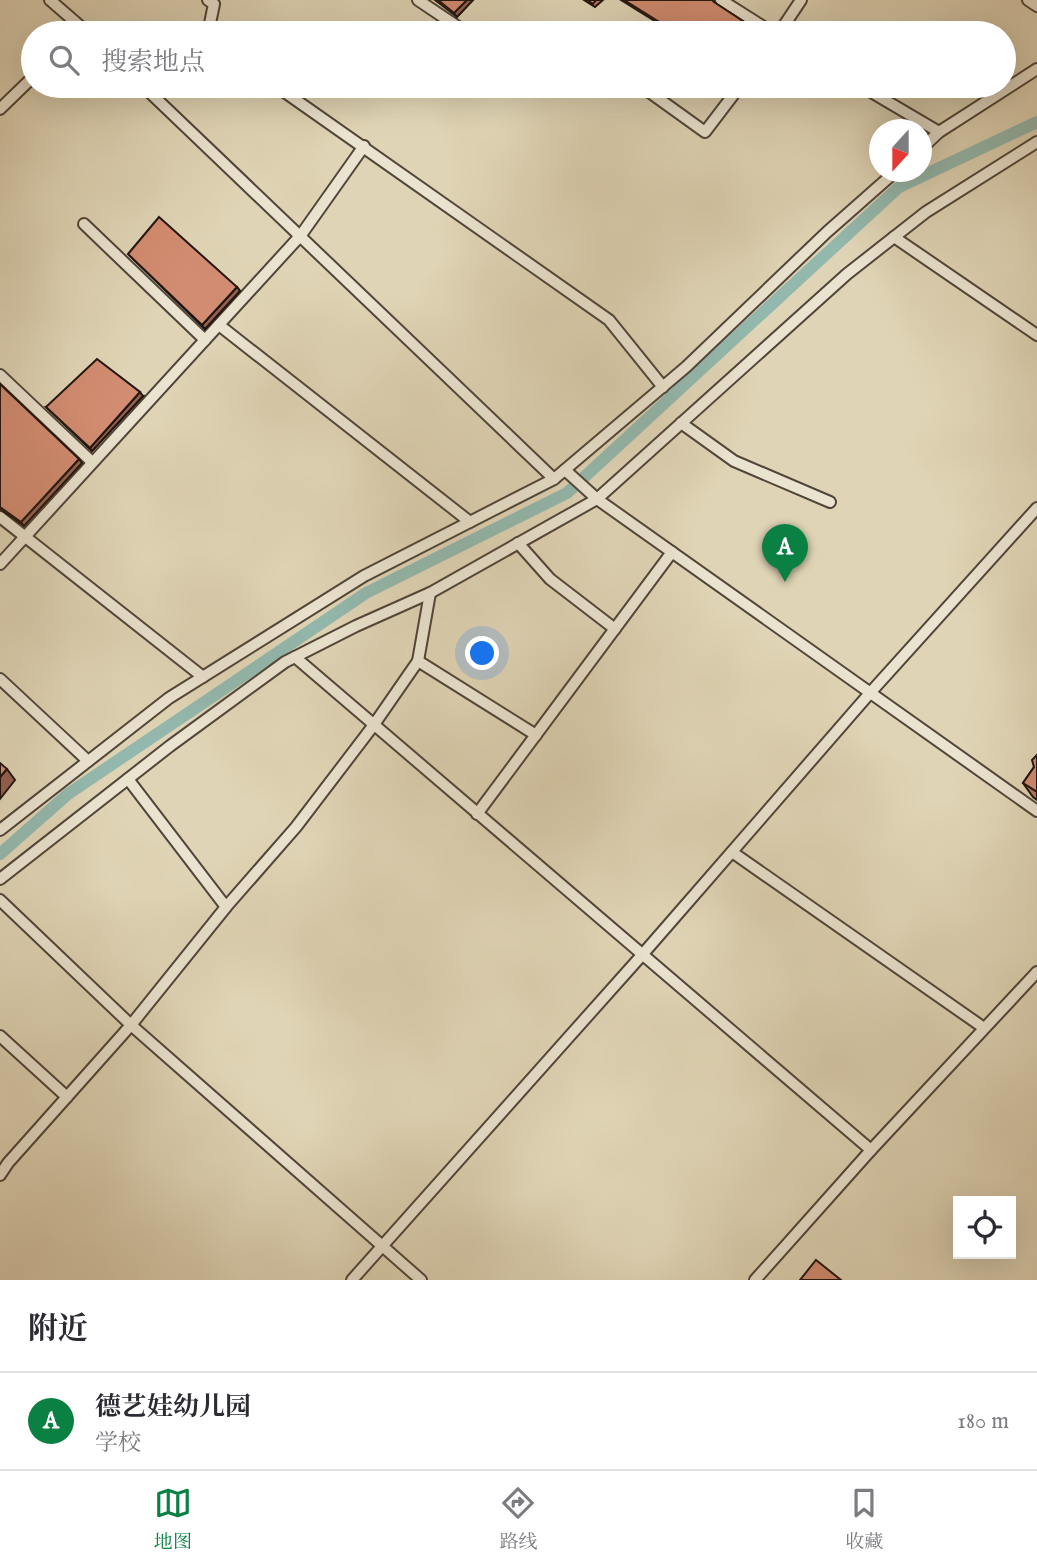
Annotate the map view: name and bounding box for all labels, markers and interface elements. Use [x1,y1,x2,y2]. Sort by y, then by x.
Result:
search box [21,21,1016,98]
icon: search [45,41,83,79]
text: 搜索地点 [101,46,205,79]
north arrow [869,119,932,182]
pin: A [762,524,808,582]
your location [465,636,499,670]
map controls [953,1196,1016,1259]
button: locate [953,1196,1016,1259]
text: 附近 [28,1311,88,1349]
text: 德艺娃幼儿园 [95,1391,251,1424]
text: A [43,1407,59,1436]
text: 180 m [957,1407,1009,1436]
text: 学校 [95,1429,141,1458]
tab: 地图 [154,1484,192,1555]
tab: 路线 [499,1484,537,1555]
tab: 收藏 [845,1484,883,1555]

